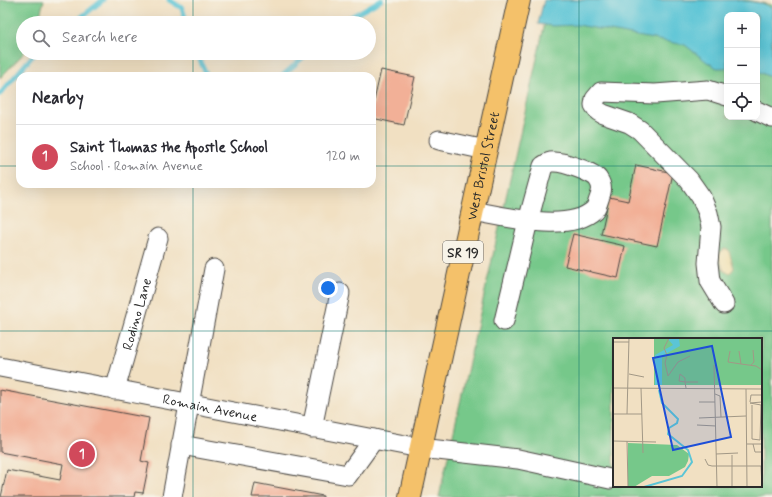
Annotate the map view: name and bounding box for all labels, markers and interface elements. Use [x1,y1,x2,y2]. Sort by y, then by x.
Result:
map controls [724,12,760,120]
button: + [724,12,760,48]
search box [16,16,376,60]
icon: search [30,27,52,49]
text: Search here [62,28,138,48]
button: − [724,48,760,84]
button: locate [724,84,760,120]
text: Nearby [32,87,84,109]
street label: West Bristol Street [463,110,504,222]
text: Saint Thomas the Apostle School [70,138,268,158]
text: 1 [42,148,48,165]
text: 120 m [326,148,360,165]
text: School · Romain Avenue [70,158,203,175]
road number: SR 19 [443,241,483,263]
street label: Rodino Lane [119,276,156,352]
your location [318,278,338,298]
inset map [613,338,762,487]
street label: Romain Avenue [161,391,259,426]
pin: 1 [69,439,95,469]

